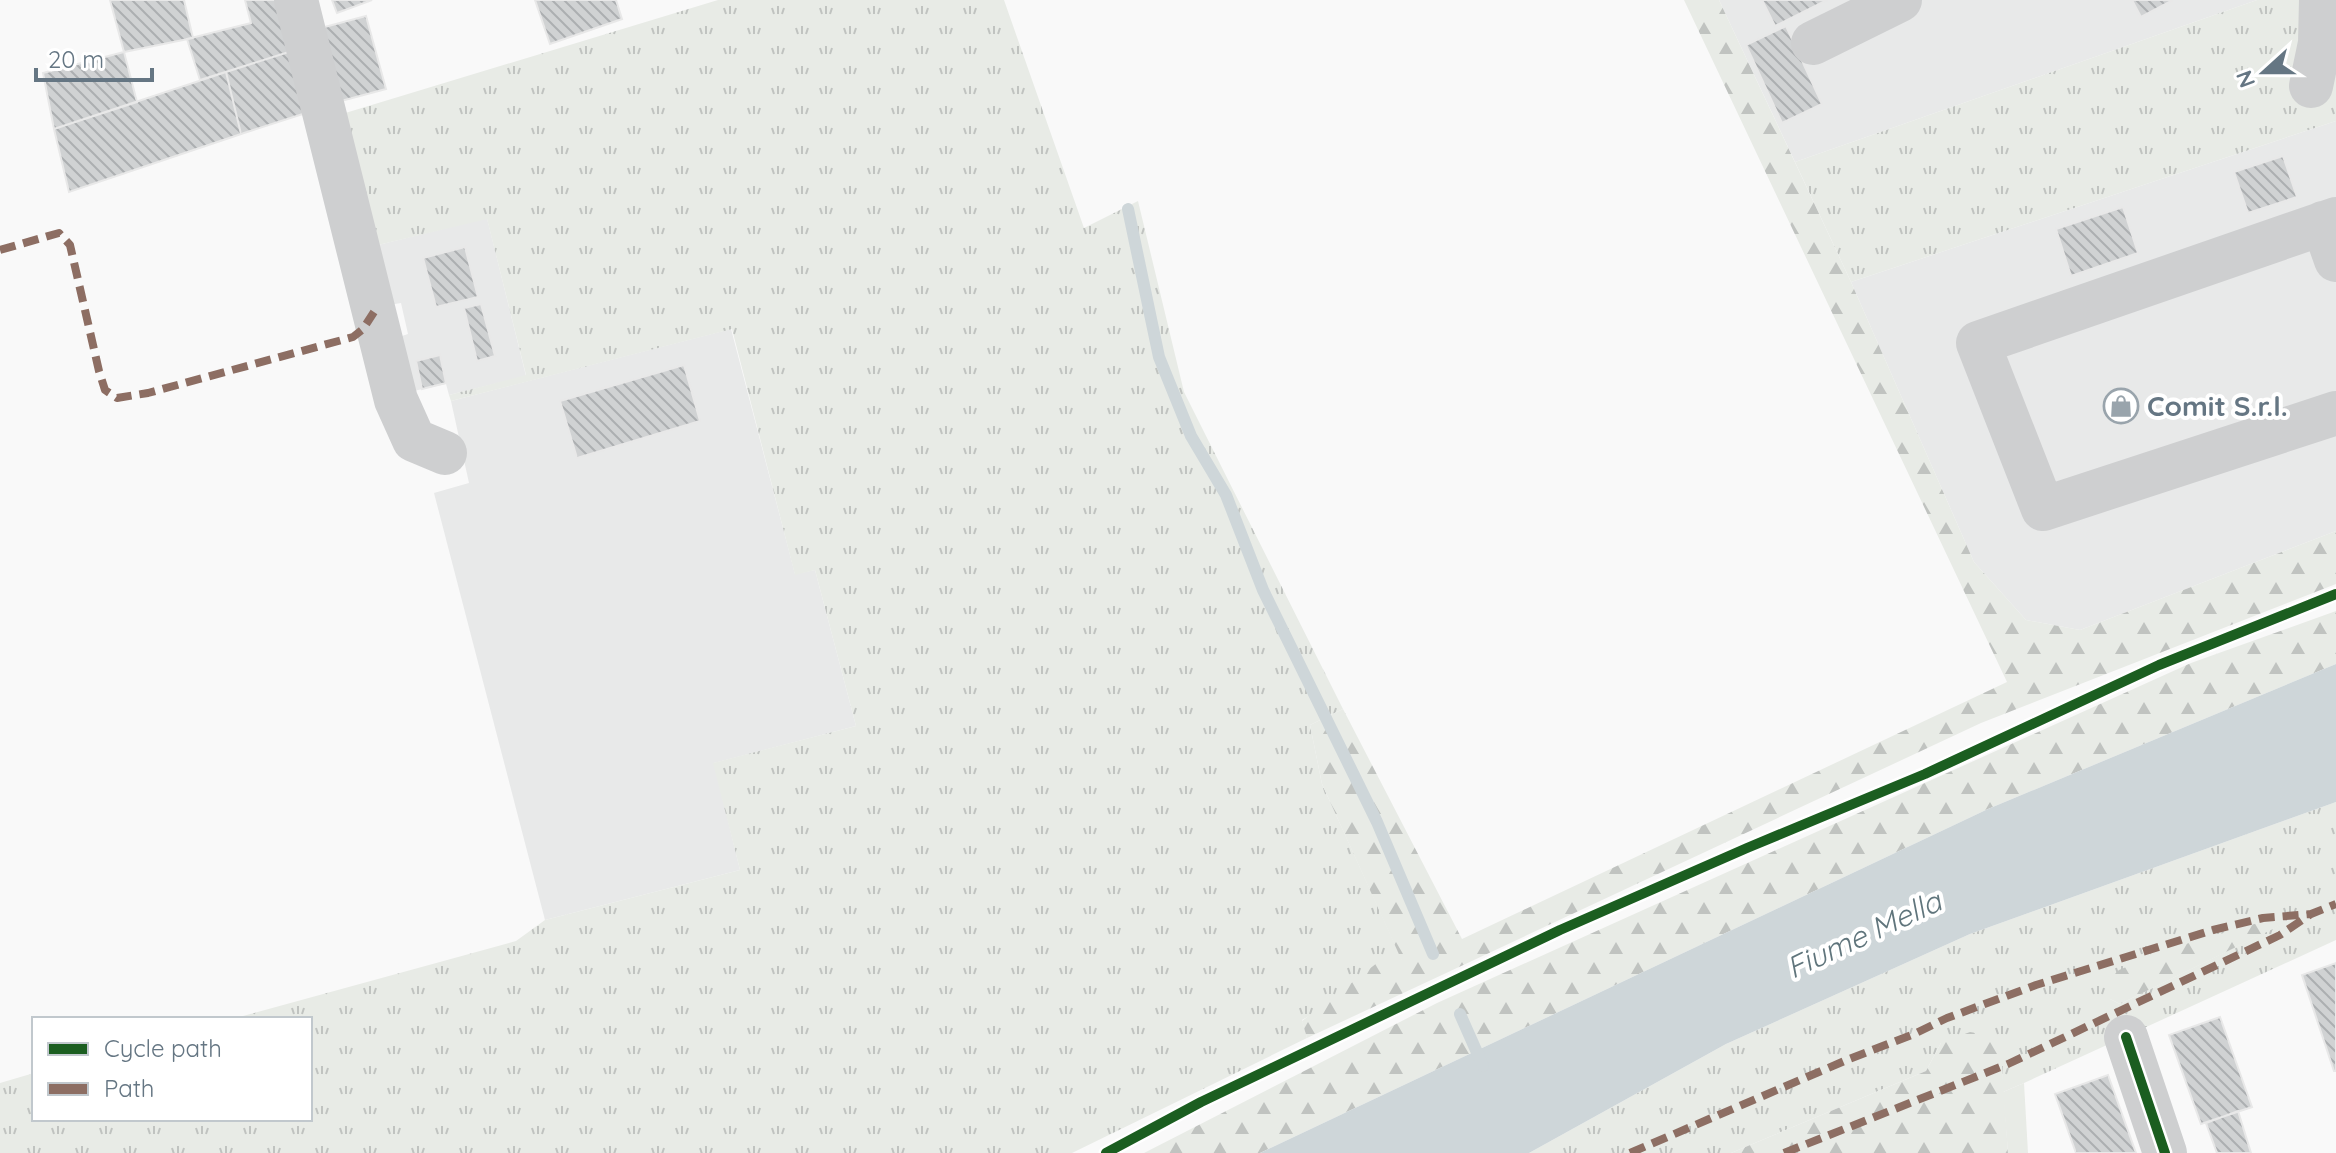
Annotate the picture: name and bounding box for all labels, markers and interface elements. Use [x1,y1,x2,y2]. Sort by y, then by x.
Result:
scale bar [36,32,152,82]
north arrow [2224,32,2304,112]
text: 20 m [48,44,104,74]
text: N [2229,67,2261,92]
shop icon: Comit S.r.l. [2102,387,2140,425]
place label: Comit S.r.l. [2147,388,2288,423]
water label: Fiume Mella [1780,881,1949,987]
legend [32,1017,312,1121]
text: Cycle path [104,1033,222,1063]
text: Path [104,1073,155,1103]

